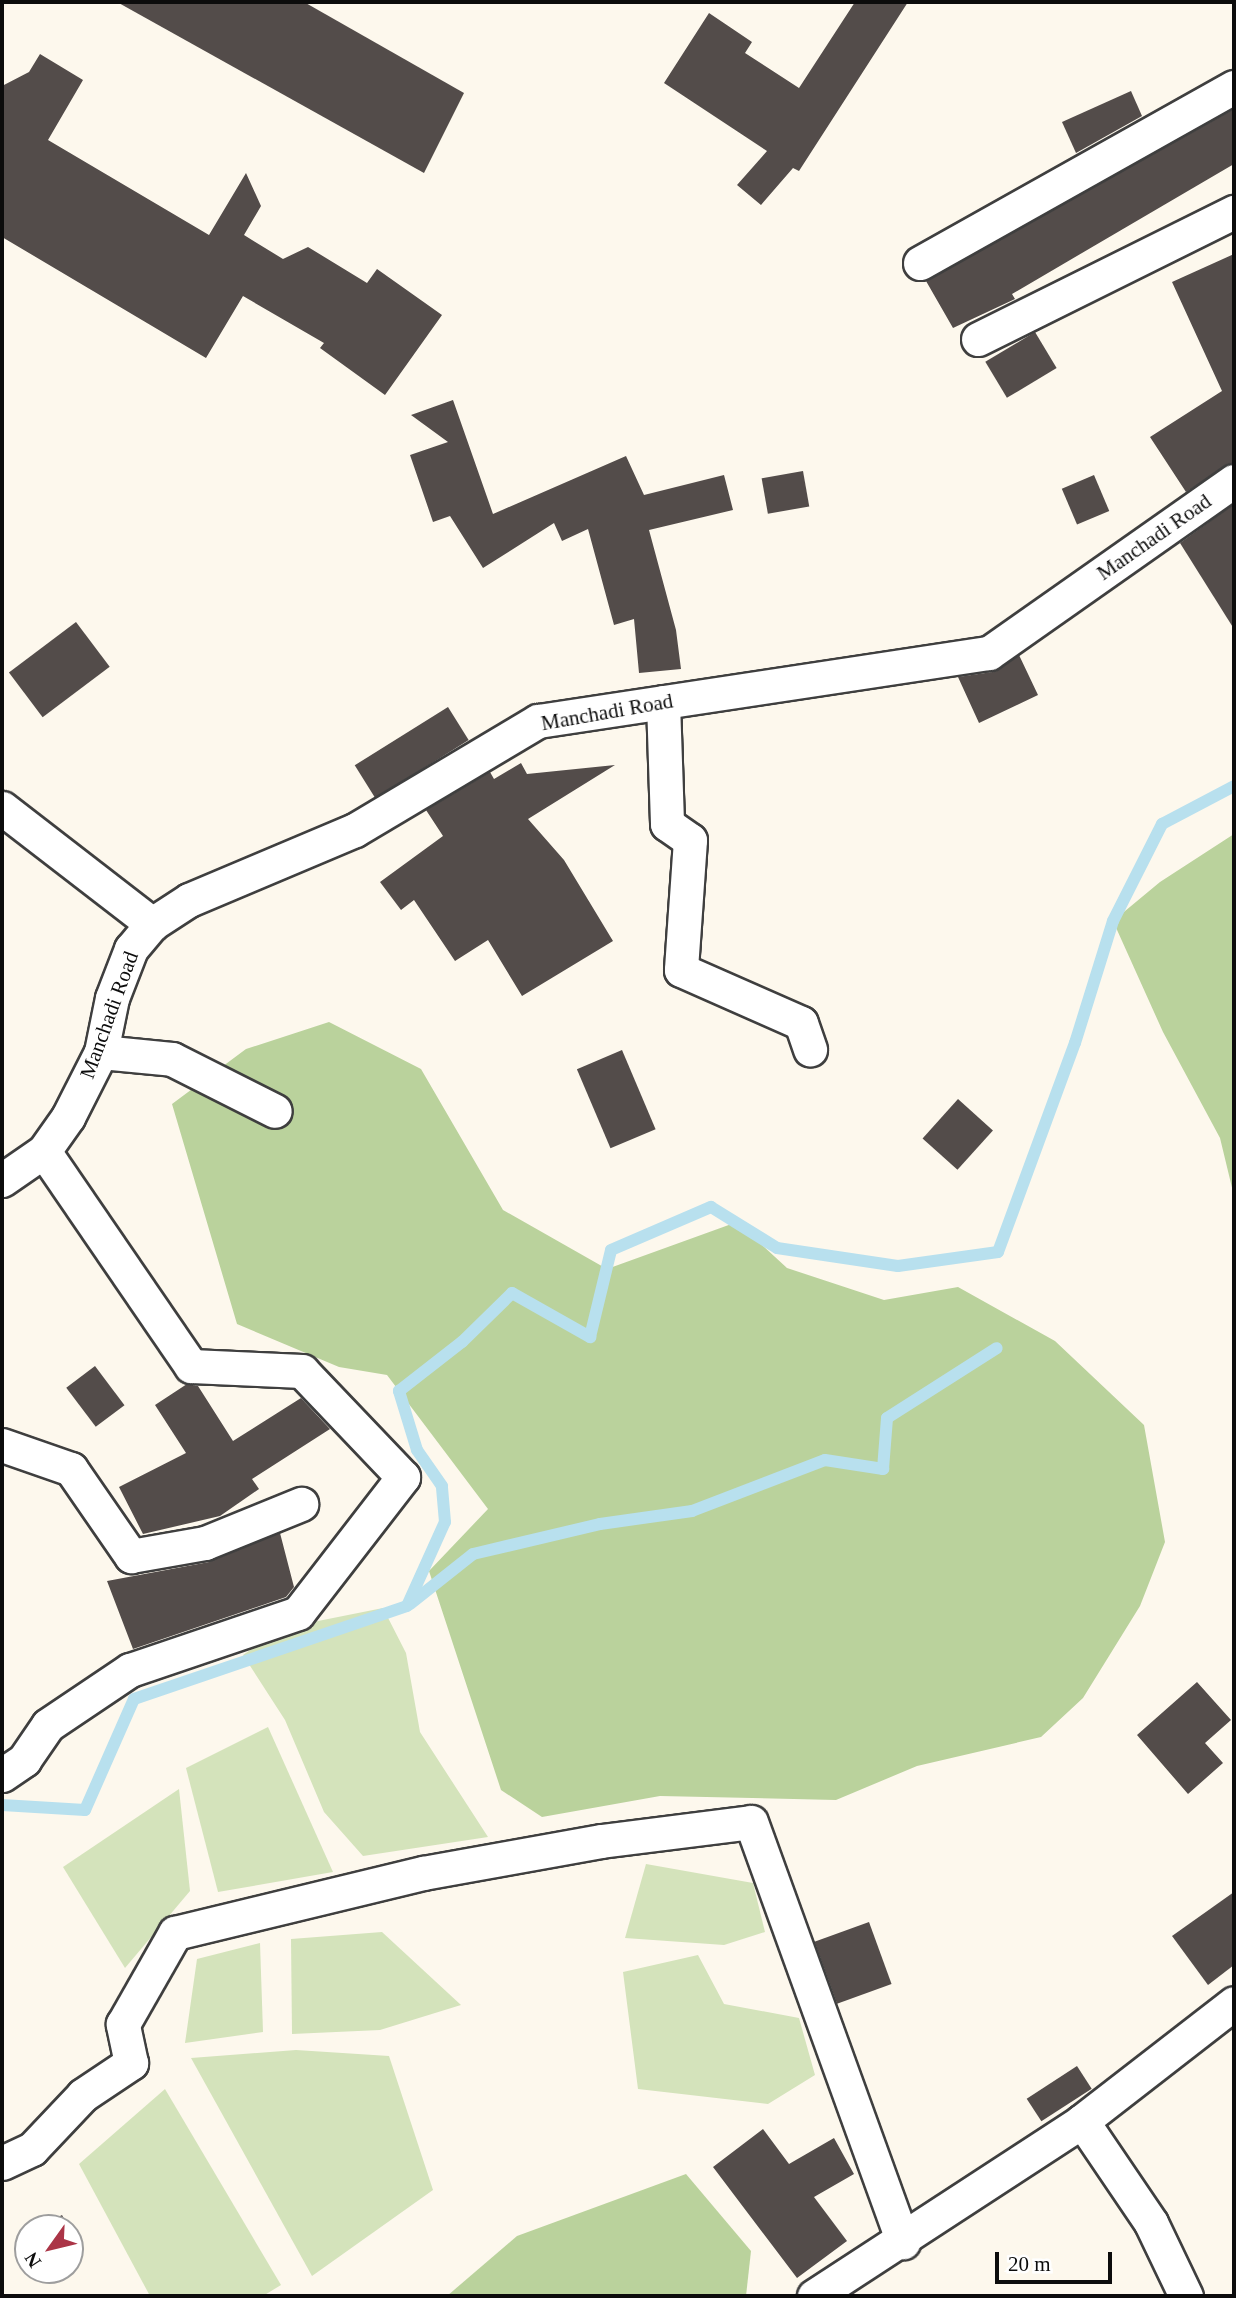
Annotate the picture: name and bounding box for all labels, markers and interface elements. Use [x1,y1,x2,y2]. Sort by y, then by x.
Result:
street label: Manchadi Road [1092,488,1216,586]
street label: Manchadi Road [539,688,675,736]
street label: Manchadi Road [74,948,144,1082]
north arrow [14,2214,84,2284]
scale bar [998,2238,1115,2282]
text: N [20,2248,45,2271]
text: 20 m [1008,2252,1051,2276]

